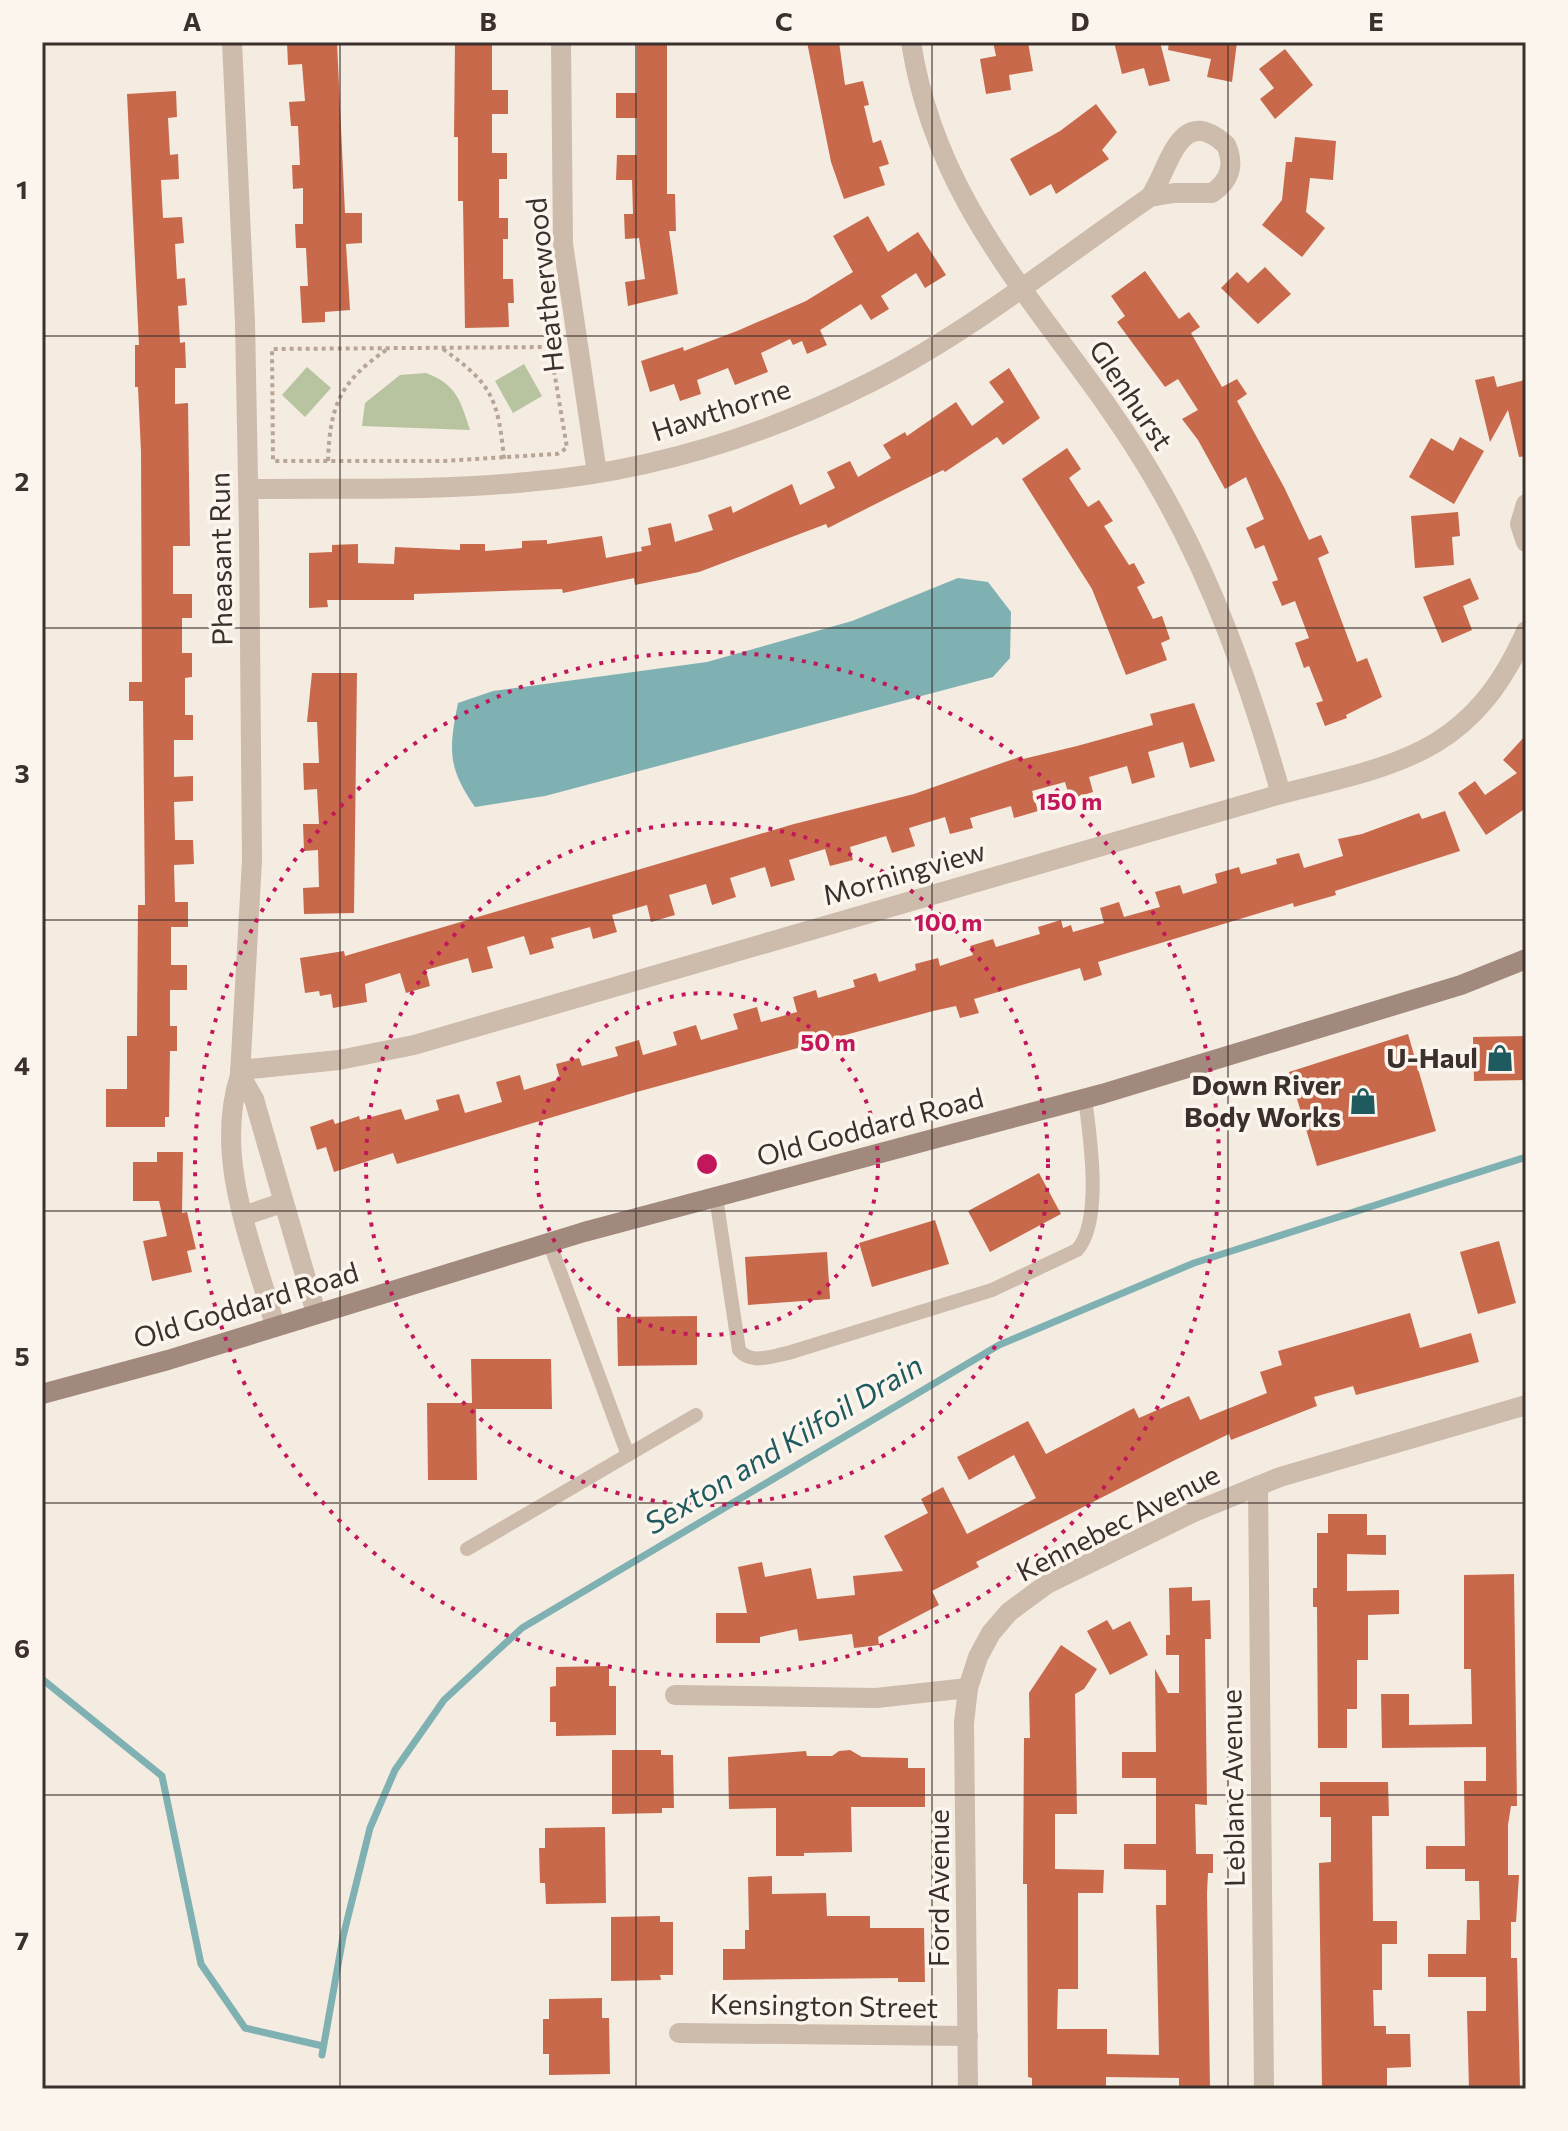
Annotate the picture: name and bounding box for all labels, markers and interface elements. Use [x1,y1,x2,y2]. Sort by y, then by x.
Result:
text: A [183,5,202,36]
text: B [479,5,497,36]
text: C [775,5,793,36]
text: D [1070,5,1090,36]
text: E [1368,5,1384,36]
text: 1 [16,173,28,204]
street label: Heatherwood [518,196,570,374]
street label: Glenhurst [1083,333,1181,456]
street label: Hawthorne [647,371,794,447]
text: 2 [15,465,29,496]
street label: Pheasant Run [201,472,239,646]
text: 3 [14,757,30,788]
text: 150 m [1036,786,1102,815]
street label: Morningview [819,833,989,911]
text: 100 m [914,907,982,936]
text: 50 m [800,1027,856,1056]
place label: U-Haul [1386,1040,1478,1074]
shop icon: U-Haul [1485,1043,1515,1073]
text: 4 [14,1049,30,1080]
place label: Down River Body Works [1184,1067,1341,1133]
street label: Old Goddard Road [753,1079,987,1173]
shop icon: Down River Body Works [1348,1086,1378,1116]
centre of rings [693,1150,721,1178]
street label: Old Goddard Road [129,1254,362,1354]
text: 5 [14,1340,30,1371]
water label: Sexton and Kilfoil Drain [637,1345,929,1541]
street label: Kennebec Avenue [1010,1456,1225,1588]
text: 6 [14,1632,30,1663]
street label: Leblanc Avenue [1213,1689,1251,1887]
street label: Ford Avenue [921,1809,955,1967]
text: 7 [15,1924,29,1955]
street label: Kensington Street [710,1986,938,2024]

